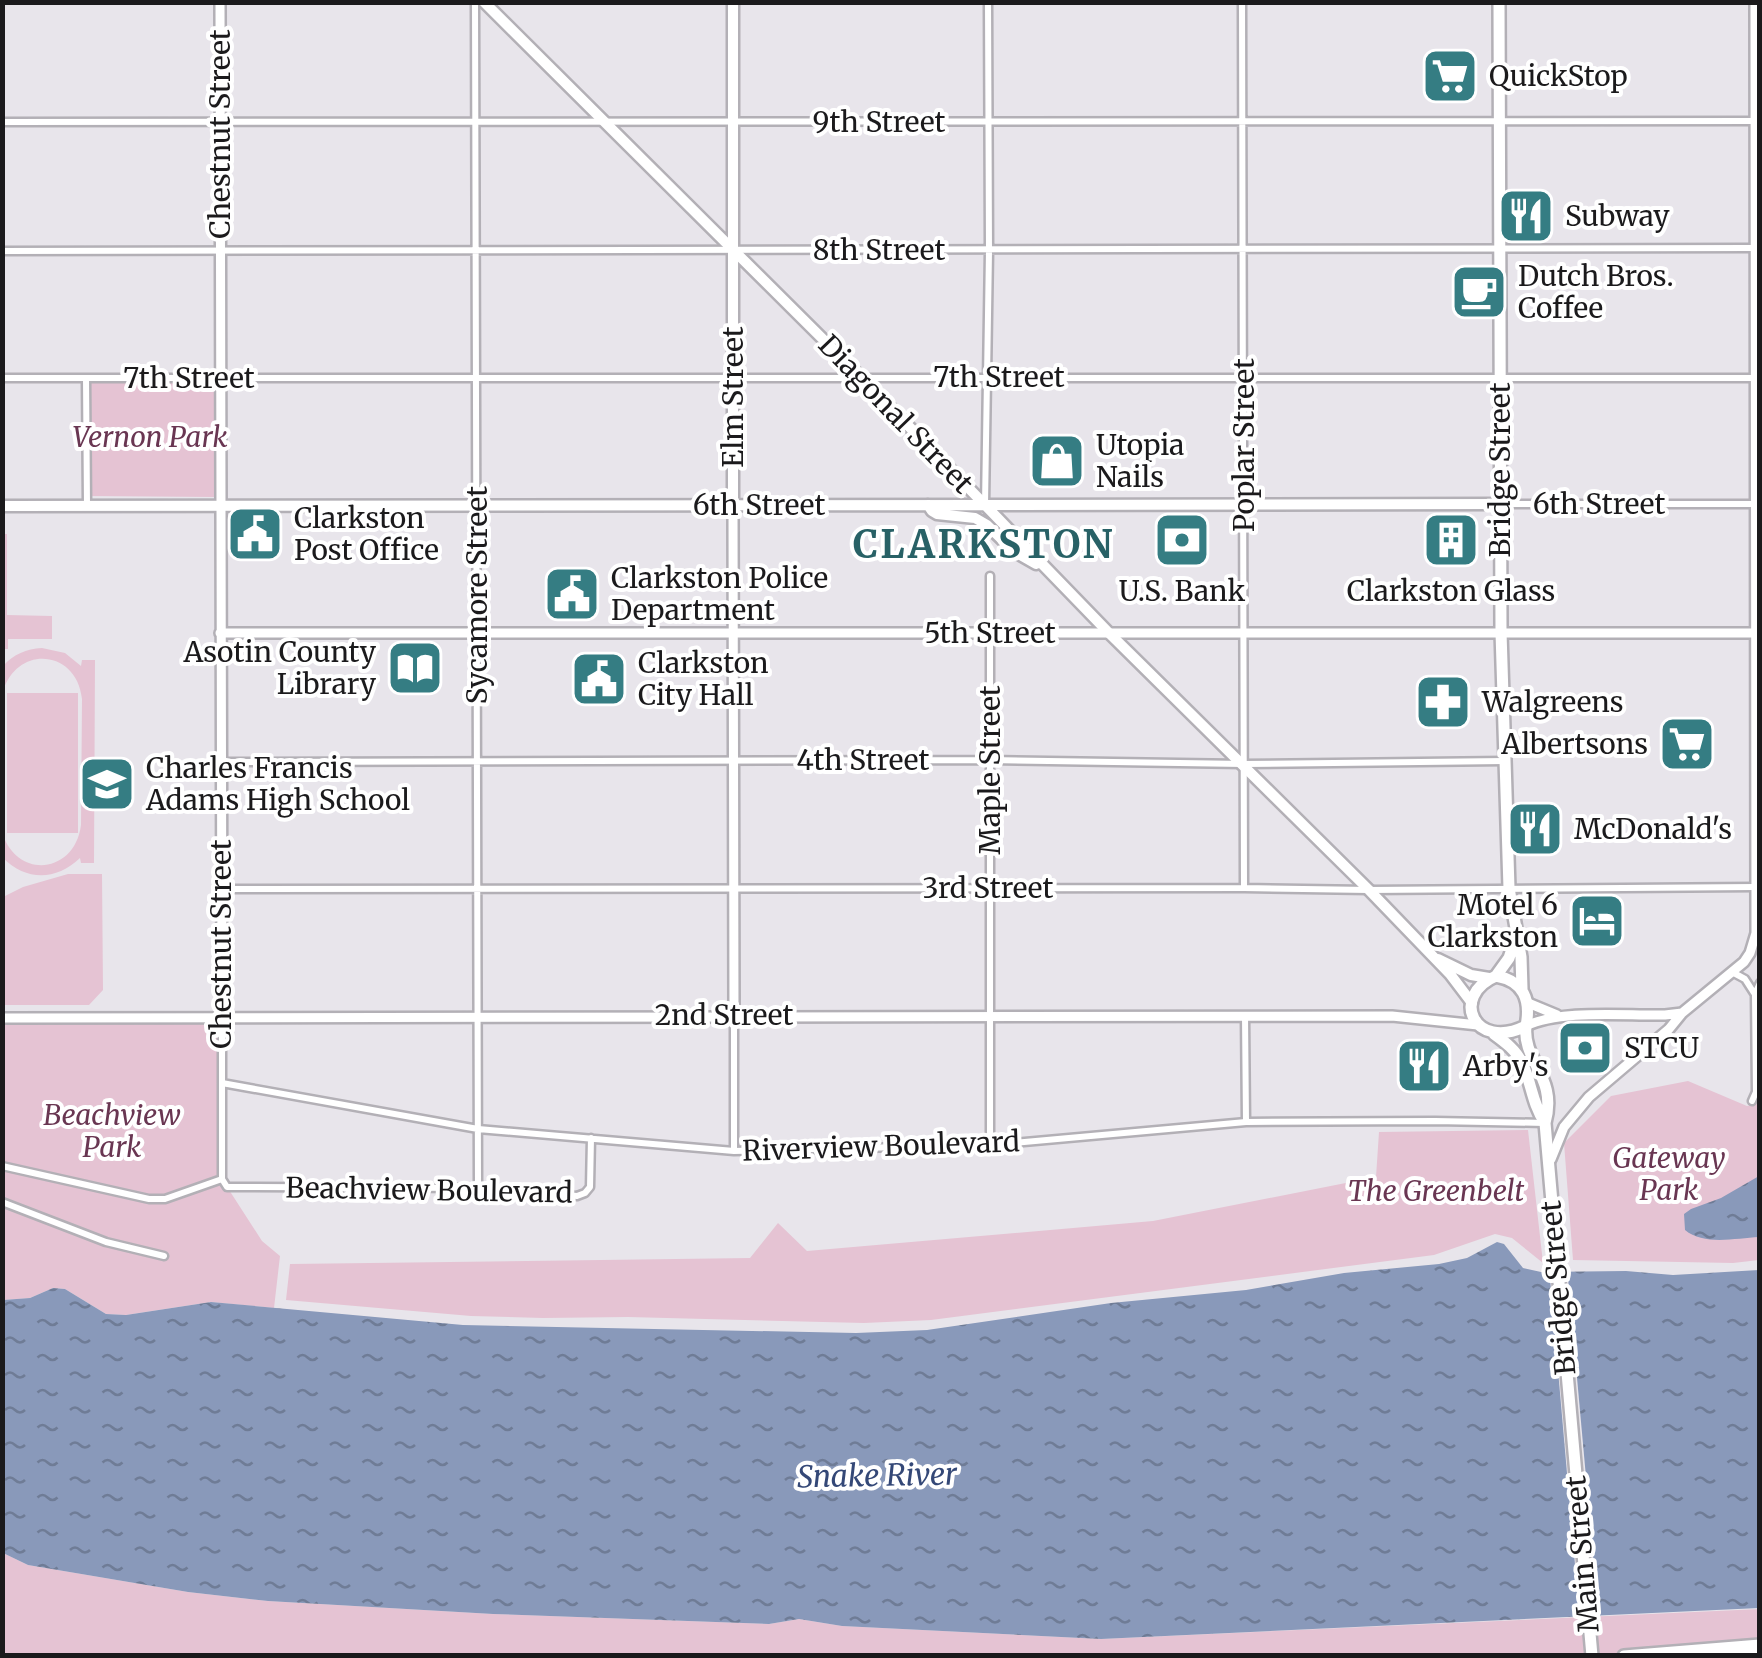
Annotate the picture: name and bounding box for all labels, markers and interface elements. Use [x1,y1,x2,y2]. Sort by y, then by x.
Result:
street label: Chestnut Street [202,29,238,239]
supermarket icon: QuickStop [1420,46,1480,106]
place label: QuickStop [1489,58,1628,94]
street label: 9th Street [813,104,946,140]
restaurant icon: Subway [1496,186,1556,246]
place label: Subway [1565,198,1670,234]
street label: 8th Street [813,232,945,268]
place label: Dutch Bros. Coffee [1518,258,1674,326]
cafe icon: Dutch Bros. Coffee [1449,262,1509,322]
street label: Elm Street [715,326,751,468]
street label: Diagonal Street [811,327,981,501]
street label: Poplar Street [1226,358,1262,532]
street label: 7th Street [933,359,1065,395]
street label: 7th Street [123,360,255,396]
street label: Bridge Street [1482,382,1518,558]
park label: Vernon Park [73,419,227,455]
place label: Utopia Nails [1096,427,1184,495]
shop icon: Utopia Nails [1027,431,1087,491]
street label: Sycamore Street [459,486,495,704]
street label: 6th Street [1533,486,1665,522]
street label: 6th Street [693,487,825,523]
place label: Clarkston Post Office [294,500,439,568]
public building icon: Clarkston Post Office [225,504,285,564]
bank icon: U.S. Bank [1152,510,1212,570]
building icon: Clarkston Glass [1421,510,1481,570]
district label: CLARKSTON [853,521,1115,568]
place label: Clarkston Police Department [611,560,828,628]
public building icon: Clarkston Police Department [542,564,602,624]
place label: U.S. Bank [1119,573,1245,609]
place label: Clarkston Glass [1347,573,1555,609]
street label: 5th Street [924,615,1056,651]
place label: Asotin County Library [182,634,377,702]
library icon: Asotin County Library [385,638,445,698]
place label: Clarkston City Hall [638,645,769,713]
public building icon: Clarkston City Hall [569,649,629,709]
pharmacy icon: Walgreens [1413,672,1473,732]
place label: Walgreens [1481,684,1624,720]
street label: Maple Street [972,685,1008,855]
supermarket icon: Albertsons [1657,714,1717,774]
place label: Albertsons [1500,726,1648,762]
street label: 4th Street [797,742,929,778]
place label: Charles Francis Adams High School [145,750,410,818]
school or university icon: Charles Francis Adams High School [77,754,137,814]
restaurant icon: McDonald's [1505,799,1565,859]
place label: McDonald's [1574,811,1732,847]
street label: Chestnut Street [203,839,239,1049]
street label: 3rd Street [923,870,1053,906]
place label: Motel 6 Clarkston [1427,887,1558,955]
hotel icon: Motel 6 Clarkston [1567,891,1627,951]
street label: 2nd Street [655,997,793,1033]
bank icon: STCU [1555,1018,1615,1078]
place label: STCU [1624,1030,1699,1066]
restaurant icon: Arby's [1394,1036,1454,1096]
place label: Arby's [1462,1048,1549,1084]
park label: Beachview Park [43,1097,181,1165]
street label: Riverview Boulevard [742,1123,1021,1169]
park label: Gateway Park [1612,1140,1726,1208]
street label: Beachview Boulevard [285,1169,573,1211]
park label: The Greenbelt [1348,1173,1525,1209]
street label: Bridge Street [1532,1199,1584,1377]
water label: Snake River [797,1455,958,1495]
street label: Main Street [1557,1474,1607,1634]

